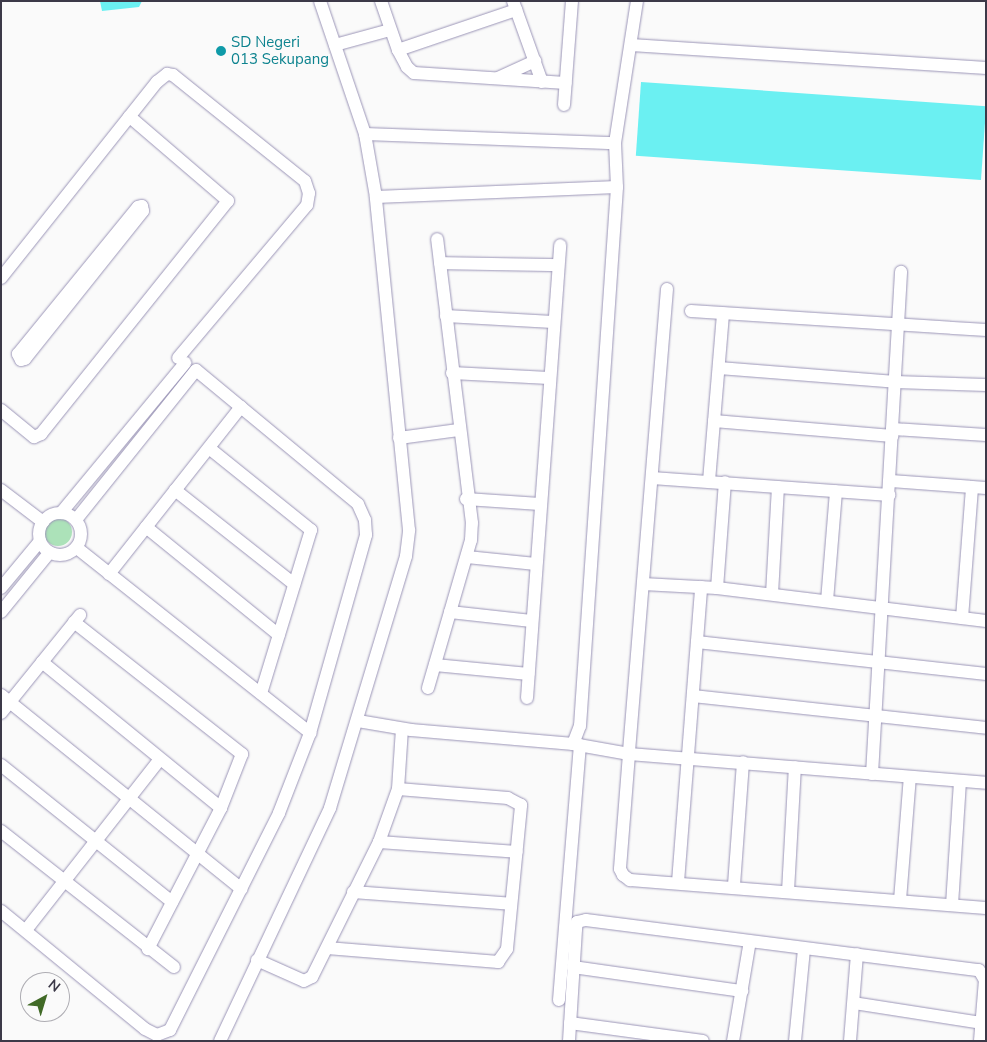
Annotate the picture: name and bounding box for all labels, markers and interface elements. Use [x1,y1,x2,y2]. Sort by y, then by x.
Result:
place label: SD Negeri 013 Sekupang [231,33,329,68]
marker: SD Negeri 013 Sekupang [215,45,227,57]
north arrow [20,972,70,1022]
text: N [44,975,64,996]

